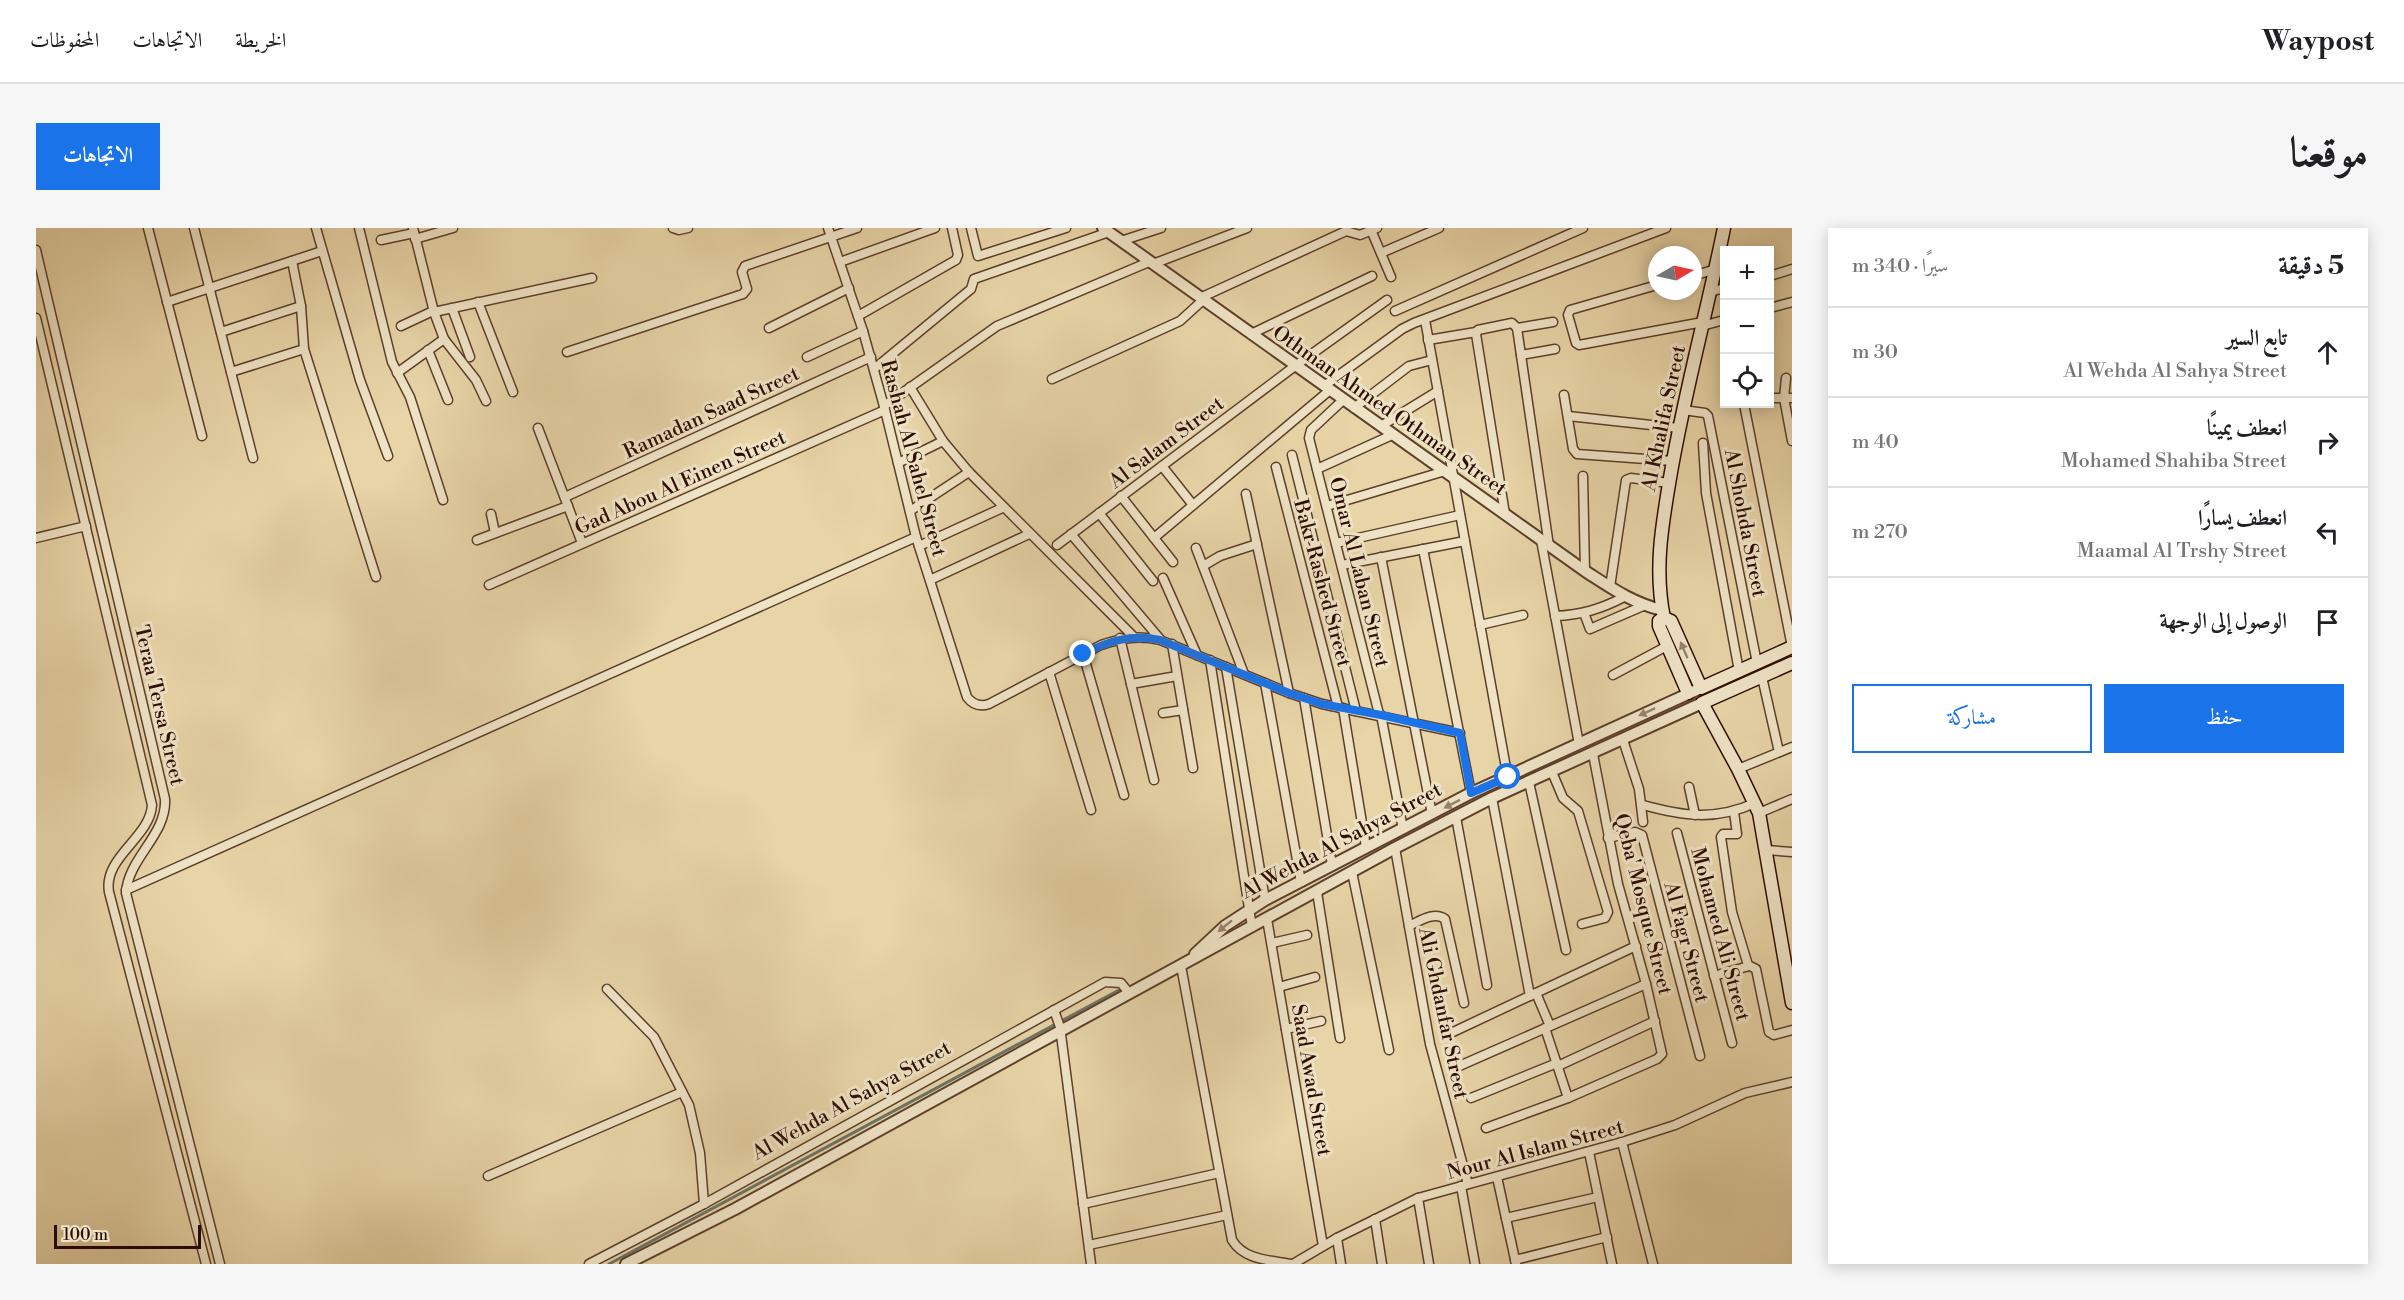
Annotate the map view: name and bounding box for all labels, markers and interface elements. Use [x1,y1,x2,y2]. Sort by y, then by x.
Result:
text: Waypost [2262,24,2374,59]
text: المحفوظات [30,28,99,54]
text: الاتجاهات [132,28,202,54]
text: الخريطة [235,28,286,54]
button: الاتجاهات [36,123,160,190]
text: موقعنا [2290,127,2368,180]
north arrow [1648,246,1702,300]
map controls [1720,246,1774,408]
button: + [1720,246,1774,300]
text: 5 دقيقة [2278,250,2344,282]
text: سيرًا · 340 m [1852,254,1948,279]
button: − [1720,300,1774,354]
street label: Othman Ahmed Othman Street [1267,321,1511,502]
text: تابع السير [2226,325,2287,352]
icon: ahead [2311,336,2344,369]
text: 30 m [1852,340,1898,365]
street label: Al Khalifa Street [1637,343,1692,495]
button: locate [1720,354,1774,408]
street label: Rashah Al Sahel Street [874,357,951,560]
text: Al Wehda Al Sahya Street [2063,359,2287,384]
street label: Ramadan Saad Street [620,362,804,465]
street label: Al Salam Street [1104,392,1229,495]
text: انعطف يمينًا [2207,415,2287,442]
street label: Gad Abou Al Einen Street [571,425,790,541]
icon: right [2311,426,2344,459]
text: 40 m [1852,430,1899,455]
street label: Al Shohda Street [1718,446,1771,599]
text: Mohamed Shahiba Street [2061,449,2287,474]
street label: Omar Al Laban Street [1323,475,1394,670]
street label: Bakr Rashed Street [1287,496,1356,670]
text: انعطف يسارًا [2198,505,2287,532]
icon: left [2311,516,2344,549]
text: 270 m [1852,520,1908,545]
text: Maamal Al Trshy Street [2077,539,2287,564]
icon: arrive [2311,606,2344,639]
text: الوصول إلى الوجهة [2159,608,2287,635]
street label: Teraa Tersa Street [128,623,189,788]
route end [1069,640,1095,666]
one-way arrow [1679,641,1688,659]
button: مشاركة [1852,684,2092,753]
button: حفظ [2104,684,2344,753]
one-way arrow [1638,707,1656,717]
route start [1494,763,1520,789]
street label: Al Wehda Al Sahya Street [1236,778,1446,905]
one-way arrow [1443,799,1460,808]
street label: Qeba' Mosque Street [1608,811,1677,998]
street label: Mohamed Ali Street [1684,845,1755,1024]
street label: Al Fagr Street [1657,878,1714,1005]
one-way arrow [1217,920,1233,933]
street label: Ali Ghdanfar Street [1412,924,1473,1101]
street label: Saad Awad Street [1285,1002,1336,1158]
street label: Al Wehda Al Sahya Street [747,1036,956,1167]
street label: Nour Al Islam Street [1444,1115,1627,1186]
scale bar [54,1222,201,1250]
text: 100 m [63,1225,108,1245]

